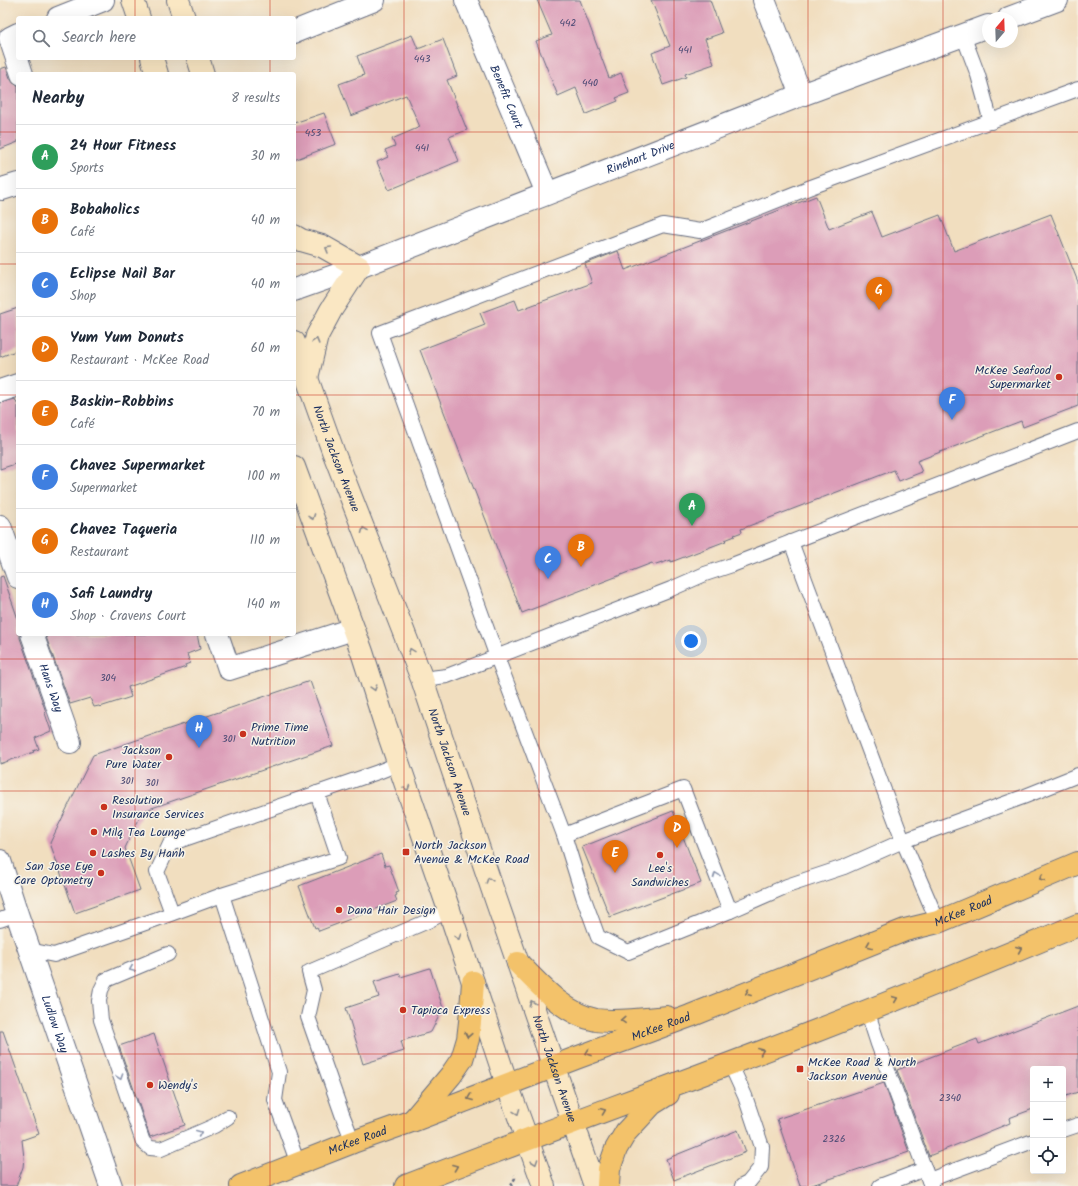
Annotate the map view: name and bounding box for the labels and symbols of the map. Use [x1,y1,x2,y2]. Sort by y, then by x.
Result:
north arrow [982,12,1018,48]
house number: 442 [560,15,577,31]
house number: 441 [678,42,692,58]
house number: 443 [414,51,431,67]
street label: Benefit Court [485,62,529,132]
house number: 440 [582,75,598,91]
house number: 453 [305,125,322,141]
street label: Rinehart Drive [603,135,678,179]
house number: 441 [415,140,429,156]
one-way arrow [324,246,332,253]
pin: G [866,277,892,310]
one-way arrow [312,337,320,344]
place label: McKee Seafood Supermarket [975,361,1052,394]
marker: McKee Seafood Supermarket [1054,372,1064,382]
pin: F [939,387,965,420]
street label: North Jackson Avenue [308,402,366,515]
pin: A [679,493,705,526]
one-way arrow [308,513,316,520]
one-way arrow [361,526,369,534]
pin: B [568,534,594,567]
pin: C [535,546,561,579]
your location [681,631,701,651]
one-way arrow [408,647,416,654]
street label: Hans Way [34,661,68,715]
house number: 304 [100,670,117,686]
one-way arrow [369,684,377,691]
street label: North Jackson Avenue [423,705,477,819]
pin: H [186,715,212,748]
place label: Prime Time Nutrition [251,718,309,751]
marker: Prime Time Nutrition [238,729,248,739]
house number: 301 [222,731,236,747]
place label: Jackson Pure Water [105,741,162,774]
marker: Jackson Pure Water [164,752,174,762]
house number: 301 [120,773,134,789]
house number: 301 [145,775,159,791]
one-way arrow [402,784,410,791]
place label: Resolution Insurance Services [112,791,204,824]
marker: Resolution Insurance Services [99,802,109,812]
pin: D [664,815,690,848]
place label: Milq Tea Lounge [102,823,186,842]
marker: Milq Tea Lounge [89,827,99,837]
place label: North Jackson Avenue & McKee Road [414,836,530,869]
pin: E [602,840,628,873]
place label: Lashes By Hanh [101,844,185,863]
marker: North Jackson Avenue & McKee Road [401,847,411,857]
marker: Lashes By Hanh [88,848,98,858]
marker: Lee's Sandwiches [655,850,665,860]
place label: San Jose Eye Care Optometry [14,857,94,890]
place label: Lee's Sandwiches [631,859,689,892]
marker: San Jose Eye Care Optometry [96,868,106,878]
one-way arrow [713,871,721,878]
one-way arrow [1039,873,1046,881]
one-way arrow [485,876,494,883]
street label: McKee Road [931,890,996,932]
place label: Dana Hair Design [347,901,436,920]
marker: Dana Hair Design [334,905,344,915]
one-way arrow [453,934,461,941]
one-way arrow [865,940,872,948]
one-way arrow [1015,946,1022,954]
one-way arrow [129,965,136,973]
one-way arrow [744,988,751,996]
street label: Ludlow Way [36,992,74,1056]
one-way arrow [891,995,898,1003]
one-way arrow [528,999,536,1006]
place label: Tapioca Express [411,1001,490,1020]
marker: Tapioca Express [398,1005,408,1015]
street label: McKee Road [629,1007,694,1046]
street label: North Jackson Avenue [527,1012,582,1126]
one-way arrow [620,1015,626,1024]
one-way arrow [465,1032,473,1038]
one-way arrow [757,1048,764,1056]
one-way arrow [584,1049,591,1057]
place label: McKee Road & North Jackson Avenue [808,1053,916,1086]
marker: McKee Road & North Jackson Avenue [795,1064,805,1074]
one-way arrow [116,1073,124,1080]
place label: Wendy's [158,1076,198,1095]
marker: Wendy's [145,1080,155,1090]
house number: 2340 [939,1090,961,1106]
one-way arrow [467,1094,474,1102]
one-way arrow [513,1108,521,1115]
one-way arrow [600,1108,607,1116]
street label: McKee Road [325,1121,391,1160]
one-way arrow [195,1130,202,1138]
house number: 2326 [823,1131,845,1147]
one-way arrow [531,1159,539,1166]
one-way arrow [452,1163,459,1171]

